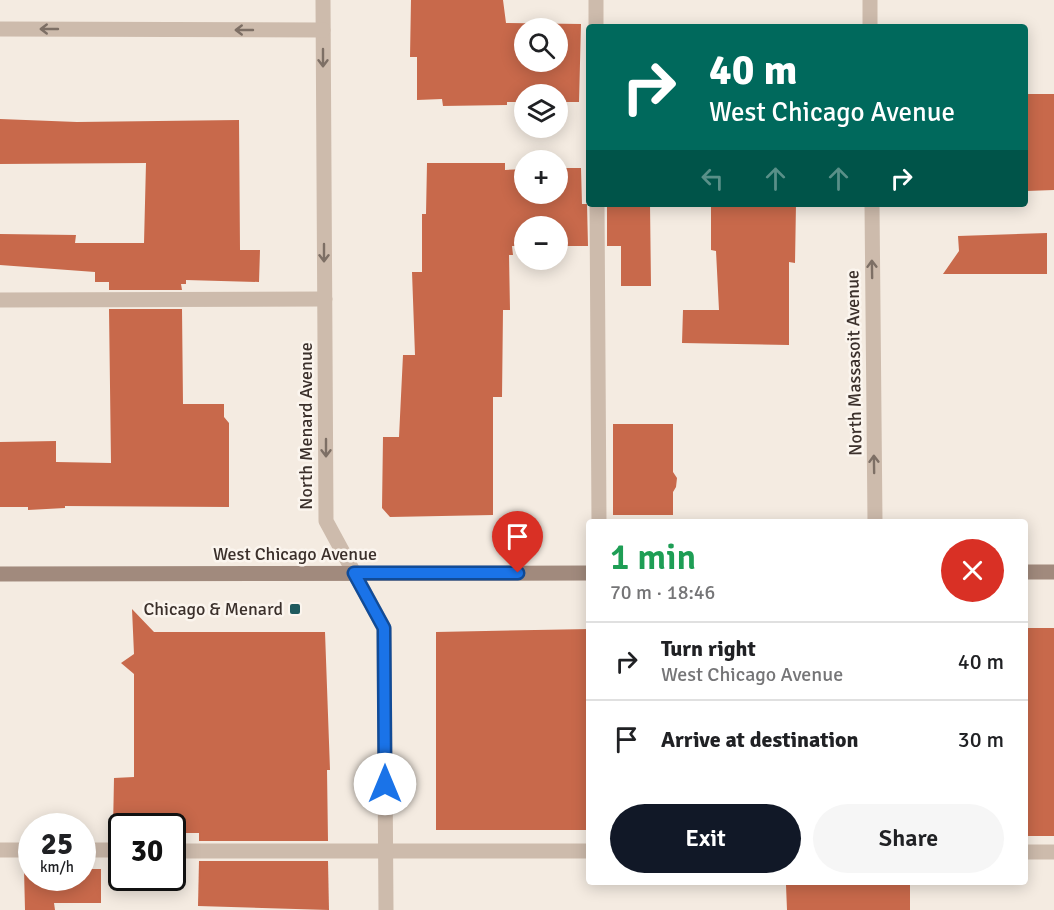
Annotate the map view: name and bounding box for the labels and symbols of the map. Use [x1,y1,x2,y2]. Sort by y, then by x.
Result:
one-way arrow [39,23,59,35]
one-way arrow [234,24,254,36]
one-way arrow [317,48,329,68]
one-way arrow [318,243,330,263]
one-way arrow [866,259,878,279]
street label: North Massasoit Avenue [841,270,867,456]
street label: North Menard Avenue [295,342,317,510]
one-way arrow [320,438,332,458]
one-way arrow [868,454,880,474]
pin [492,511,543,573]
street label: West Chicago Avenue [213,543,377,565]
place label: Chicago & Menard [143,598,283,620]
marker: Chicago & Menard [288,602,302,616]
position arrow [353,752,417,816]
speed limit sign: 30 [108,813,186,891]

